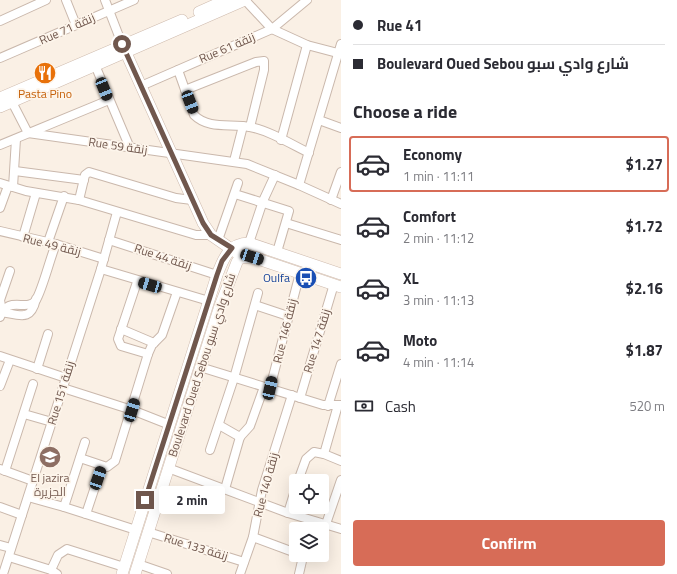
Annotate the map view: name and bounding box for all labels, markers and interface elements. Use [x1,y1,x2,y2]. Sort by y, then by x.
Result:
street label: Rue 71 زنقة [36,8,98,49]
text: Rue 41 [377,14,422,37]
street label: Rue 61 زنقة [196,27,258,68]
route start [113,35,131,53]
text: Boulevard Oued Sebou شارع وادي سبو [377,52,629,75]
restaurant icon: Pasta Pino [32,60,58,86]
car [94,76,114,102]
place label: Pasta Pino [18,84,72,103]
car [180,89,200,115]
text: Choose a ride [353,98,457,125]
street label: Rue 59 زنقة [87,132,149,159]
text: Economy [403,143,462,166]
icon: car [355,146,391,182]
text: $1.27 [626,153,663,176]
text: 1 min · 11:11 [403,166,474,186]
text: Comfort [403,205,456,228]
icon: car [355,208,391,244]
text: $1.72 [626,215,663,238]
street label: Rue 49 زنقة [21,228,83,261]
text: 2 min · 11:12 [403,228,474,248]
street label: Rue 44 زنقة [132,238,194,275]
car [239,248,265,266]
bus stop icon: Oulfa [293,265,319,291]
text: XL [403,267,419,290]
place label: Oulfa [263,268,290,287]
street label: Boulevard Oued Sebou شارع وادي سبو [163,270,241,460]
icon: car [355,270,391,306]
car [137,276,163,294]
text: $2.16 [626,277,663,300]
text: 3 min · 11:13 [403,290,474,310]
street label: Rue 146 زنقة [267,296,302,365]
street label: Rue 147 زنقة [298,306,335,375]
text: Moto [403,329,437,352]
icon: car [355,332,391,368]
text: $1.87 [626,339,663,362]
text: 4 min · 11:14 [403,352,474,372]
street label: Rue 151 زنقة [42,358,79,427]
car [261,375,279,401]
icon: cash [353,395,375,417]
text: Cash [385,395,416,418]
text: 520 m [629,396,665,416]
car [123,397,141,423]
school or university icon: El jazira الجزيرة [37,444,63,470]
street label: Rue 140 زنقة [248,450,283,519]
car [88,465,108,491]
place label: El jazira الجزيرة [31,468,69,501]
map controls [289,474,329,562]
button: locate [289,474,329,514]
callout: 2 min [159,486,225,514]
text: 2 min [176,490,208,510]
route end [136,491,154,509]
button: Confirm [353,520,665,566]
button: layers [289,522,329,562]
street label: Rue 133 زنقة [162,528,231,565]

